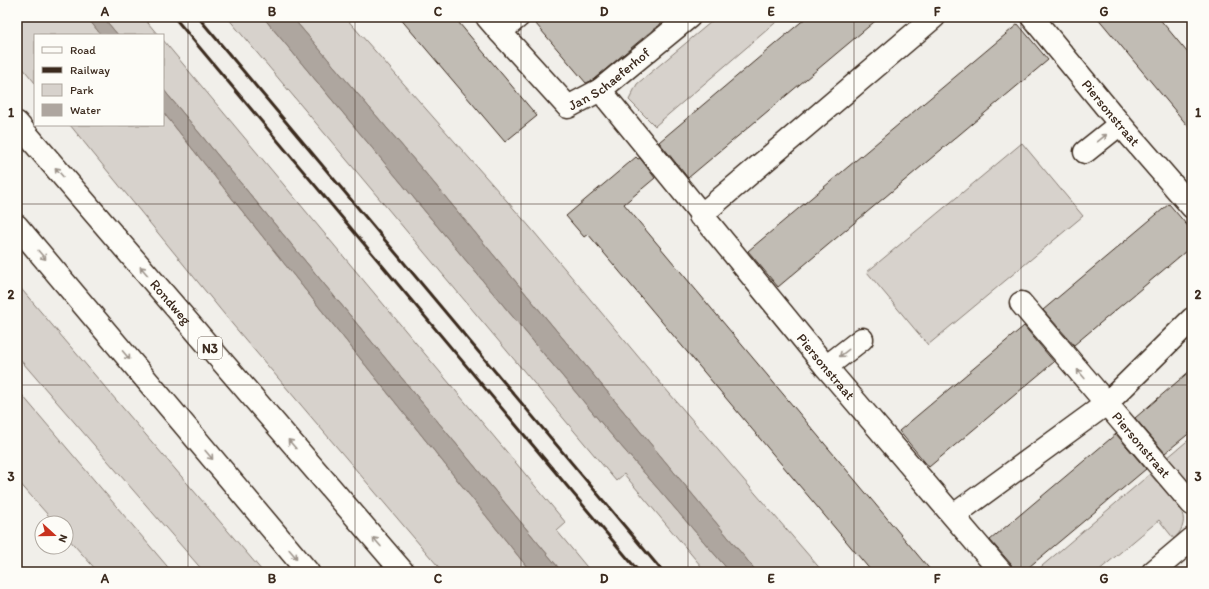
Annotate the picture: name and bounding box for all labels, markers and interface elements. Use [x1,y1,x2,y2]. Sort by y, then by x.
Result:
text: A [100,4,110,19]
text: B [268,4,277,19]
text: C [434,4,443,19]
text: D [600,4,609,19]
text: E [767,4,775,19]
text: F [934,4,941,19]
text: G [1100,4,1109,19]
legend [34,34,164,126]
text: Road [70,43,96,57]
street label: Jan Schaeferhof [565,44,654,114]
text: Railway [70,63,110,77]
street label: Piersonstraat [1078,76,1143,150]
text: Park [70,83,94,97]
text: Water [70,103,101,117]
text: 1 [8,105,14,120]
text: 1 [1195,105,1201,120]
one-way arrow [1097,133,1108,142]
one-way arrow [55,168,64,178]
one-way arrow [38,250,47,261]
one-way arrow [139,266,148,276]
street label: Rondweg [146,276,195,329]
text: 2 [8,287,15,302]
text: 2 [1195,287,1202,302]
street label: Piersonstraat [793,330,858,404]
road number: N3 [198,337,222,359]
one-way arrow [838,349,849,358]
one-way arrow [121,350,130,360]
one-way arrow [1077,369,1086,380]
street label: Piersonstraat [1108,408,1174,482]
one-way arrow [288,439,297,449]
one-way arrow [205,449,214,460]
text: 3 [7,469,15,484]
text: 3 [1194,469,1202,484]
north arrow [34,515,74,555]
text: N [55,533,70,544]
one-way arrow [373,537,382,548]
one-way arrow [288,549,297,560]
text: A [100,571,110,586]
text: B [268,571,277,586]
text: C [434,571,443,586]
text: D [600,571,609,586]
text: E [767,571,775,586]
text: F [934,571,941,586]
text: G [1100,571,1109,586]

